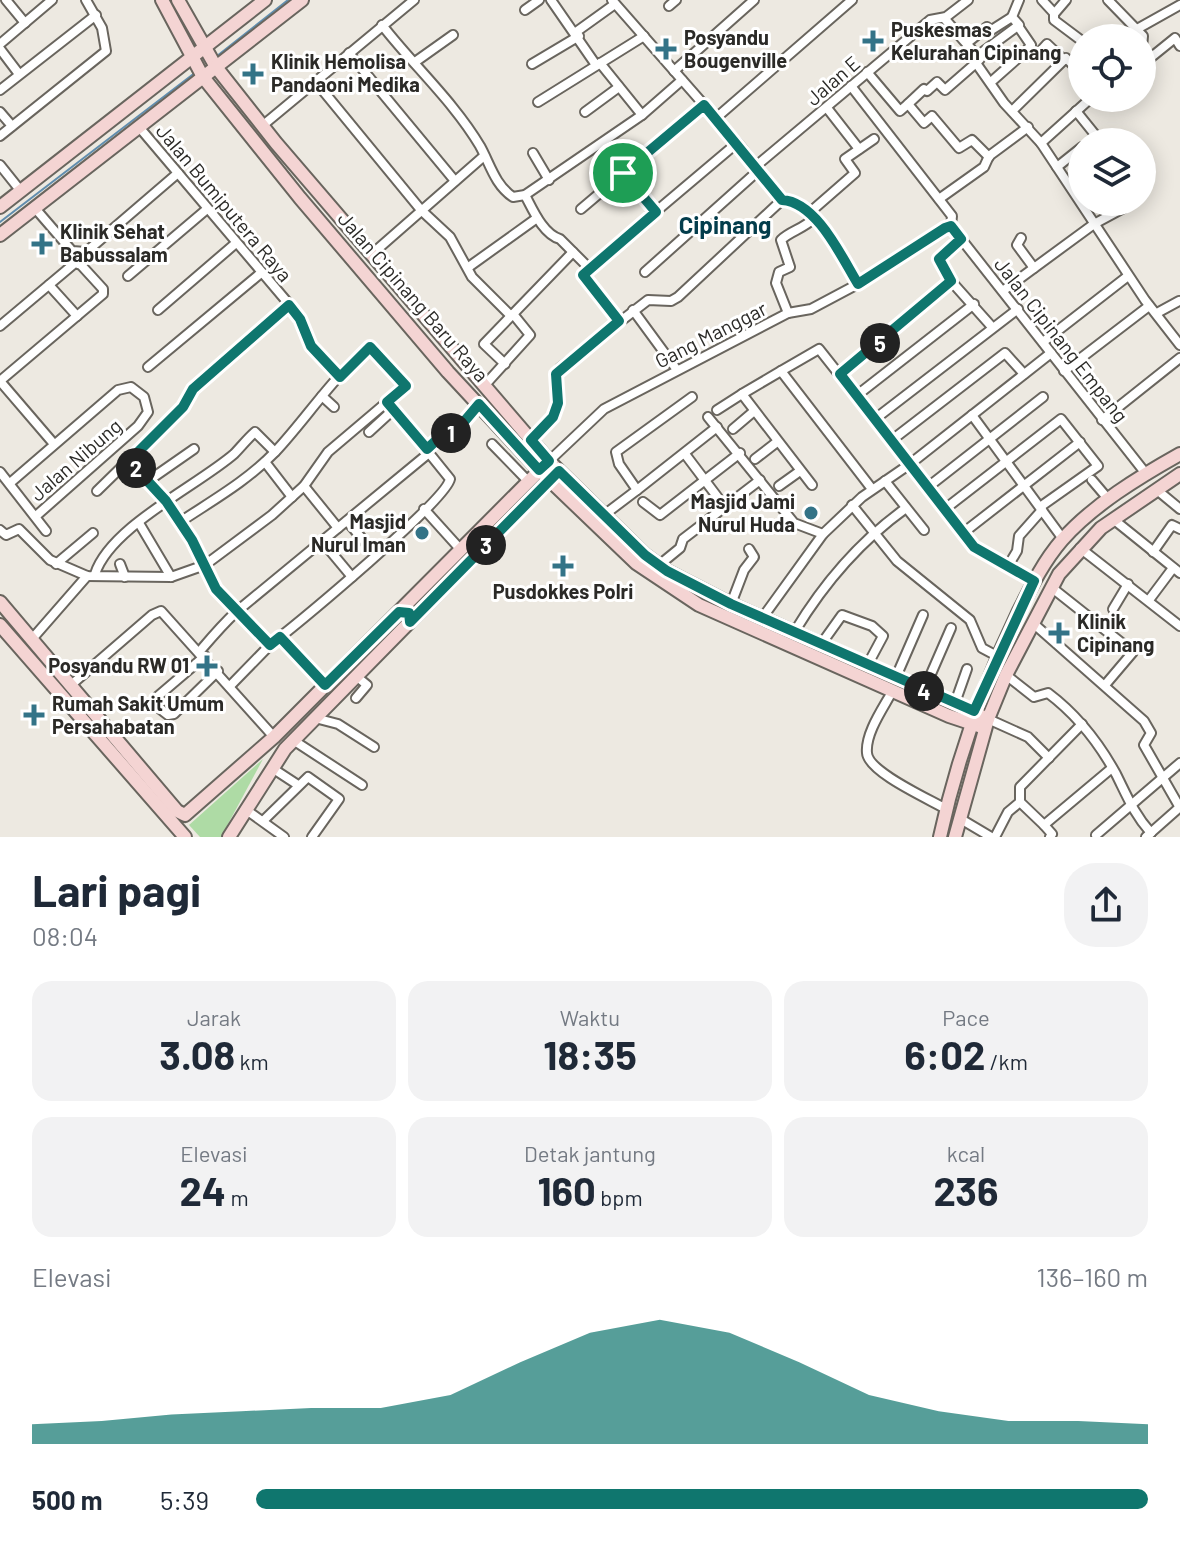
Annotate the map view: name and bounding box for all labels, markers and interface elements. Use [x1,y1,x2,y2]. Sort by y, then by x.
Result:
place label: Puskesmas Kelurahan Cipinang [891,17,1061,64]
map controls [1068,24,1156,216]
button: locate [1068,24,1156,112]
place label: Posyandu Bougenville [684,25,787,72]
marker: Puskesmas Kelurahan Cipinang [862,30,884,52]
marker: Posyandu Bougenville [655,38,677,60]
place label: Klinik Hemolisa Pandaoni Medika [271,49,420,96]
street label: Jalan E [801,50,864,110]
marker: Klinik Hemolisa Pandaoni Medika [242,63,264,85]
street label: Jalan Bumiputera Raya [152,119,298,286]
button: layers [1068,128,1156,216]
pin [589,139,657,207]
icon: arrive [601,151,645,195]
street label: Jalan Cipinang Baru Raya [333,206,494,386]
district label: Cipinang [679,210,771,239]
place label: Klinik Sehat Babussalam [60,219,168,266]
marker: Klinik Sehat Babussalam [31,233,53,255]
street label: Jalan Cipinang Empang [990,252,1134,427]
street label: Gang Manggar [651,296,770,373]
pin: 5 [860,323,900,363]
text: 5 [874,330,886,356]
street label: Jalan Nibung [25,413,126,505]
pin: 1 [431,413,471,453]
text: 1 [447,420,455,446]
pin: 2 [116,448,156,488]
text: 2 [130,455,142,481]
place label: Masjid Jami Nurul Huda [691,489,795,536]
marker: Masjid Jami Nurul Huda [802,504,820,522]
place label: Masjid Nurul Iman [311,509,406,556]
marker: Masjid Nurul Iman [413,524,431,542]
pin: 3 [466,525,506,565]
text: 3 [480,532,492,558]
marker: Pusdokkes Polri [552,555,574,577]
place label: Pusdokkes Polri [493,579,633,603]
place label: Klinik Cipinang [1077,609,1154,656]
marker: Klinik Cipinang [1048,622,1070,644]
place label: Posyandu RW 01 [48,653,189,677]
marker: Posyandu RW 01 [196,655,218,677]
pin: 4 [904,671,944,711]
text: 4 [917,678,931,704]
place label: Rumah Sakit Umum Persahabatan [52,691,224,738]
marker: Rumah Sakit Umum Persahabatan [23,704,45,726]
text: Lari pagi [32,863,201,916]
button: share [1064,863,1148,947]
text: 08:04 [32,920,98,951]
text: Jarak [187,1004,241,1030]
text: Waktu [560,1004,620,1030]
text: Pace [942,1004,990,1030]
text: 3.08 [159,1030,235,1078]
text: 18:35 [543,1030,637,1078]
text: 6:02 [904,1030,985,1078]
text: km [235,1048,269,1074]
text: /km [985,1048,1028,1074]
text: Elevasi [180,1140,248,1166]
text: Detak jantung [524,1140,656,1166]
text: kcal [947,1140,985,1166]
text: 24 [179,1166,226,1214]
text: 160 [537,1166,596,1214]
text: 236 [934,1166,998,1214]
text: m [226,1184,249,1210]
text: bpm [596,1184,643,1210]
text: Elevasi [32,1261,112,1292]
text: 136–160 m [1037,1261,1148,1292]
text: 500 m [32,1484,103,1515]
text: 5:39 [160,1484,209,1515]

